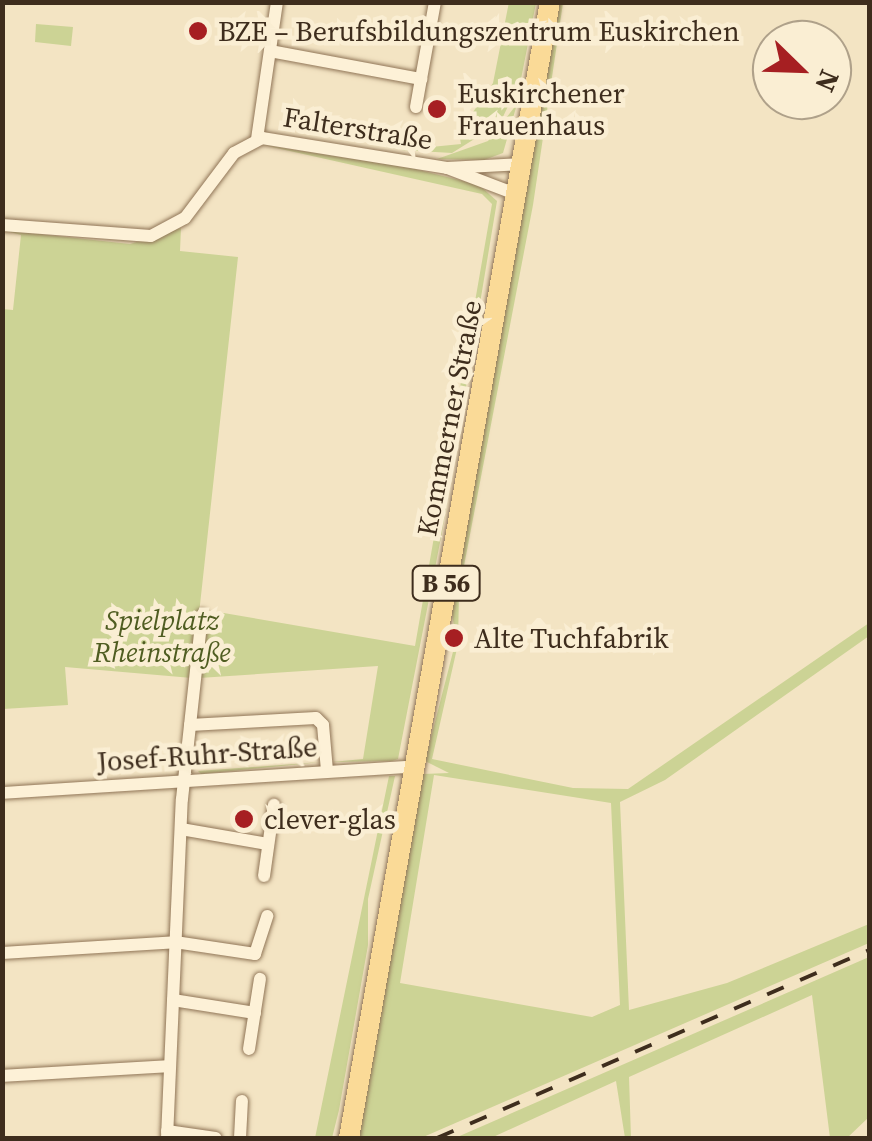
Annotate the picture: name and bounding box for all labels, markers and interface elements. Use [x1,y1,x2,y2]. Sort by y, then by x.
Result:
place label: BZE – Berufsbildungszentrum Euskirchen [218,14,740,48]
marker: BZE – Berufsbildungszentrum Euskirchen [187,20,209,42]
north arrow [752,20,852,120]
text: N [806,64,849,98]
place label: Euskirchener Frauenhaus [457,76,625,142]
marker: Euskirchener Frauenhaus [426,98,448,120]
street label: Falterstraße [281,100,435,156]
street label: Kommerner Straße [410,297,488,539]
road number: B 56 [411,563,481,603]
park label: Spielplatz Rheinstraße [93,603,231,669]
place label: Alte Tuchfabrik [474,621,669,655]
marker: Alte Tuchfabrik [443,627,465,649]
street label: Josef-Ruhr-Straße [96,730,318,778]
place label: clever-glas [264,802,396,836]
marker: clever-glas [233,808,255,830]

